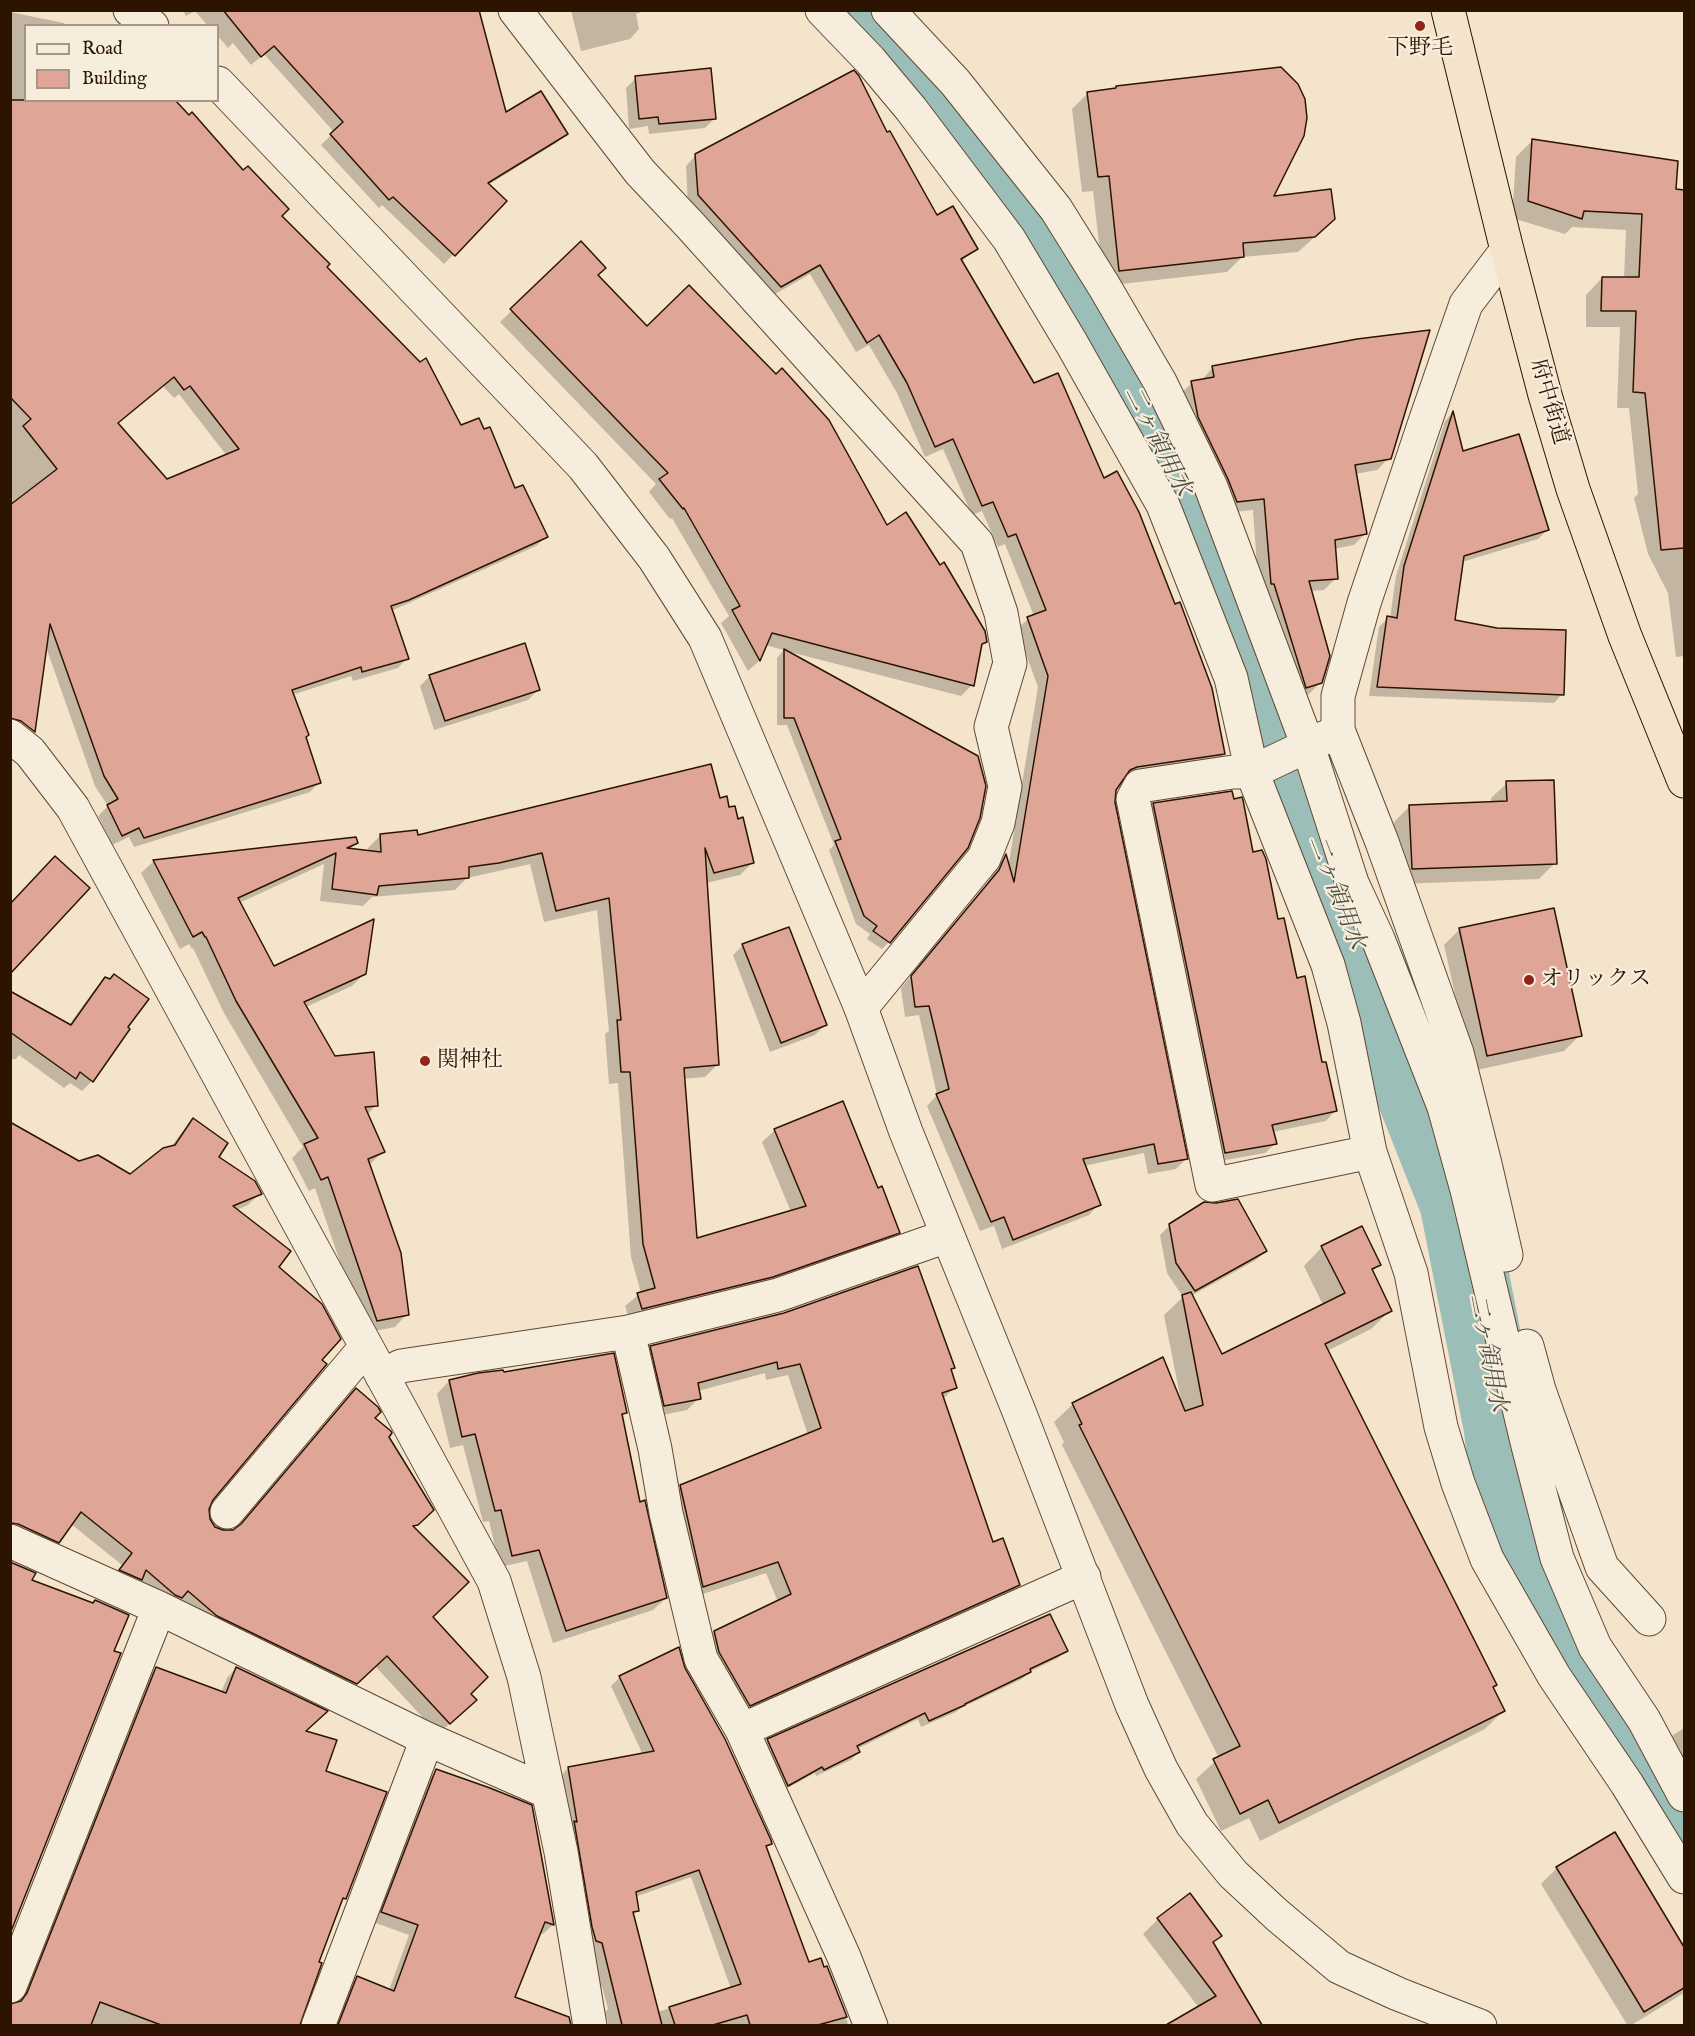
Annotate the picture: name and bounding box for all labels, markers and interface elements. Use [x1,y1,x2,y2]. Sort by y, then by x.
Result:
marker: 下野毛 [1413,19,1427,33]
legend [24,24,219,102]
place label: 下野毛 [1387,36,1453,62]
text: Road [82,38,123,61]
text: Building [82,68,147,91]
street label: 府中街道 [1523,356,1573,448]
water label: 二ヶ領用水 [1116,382,1196,502]
water label: 二ヶ領用水 [1300,832,1370,954]
place label: オリックス [1541,967,1651,993]
marker: オリックス [1522,973,1536,987]
place label: 関神社 [437,1048,503,1074]
marker: 関神社 [418,1054,432,1068]
water label: 二ヶ領用水 [1460,1291,1512,1415]

